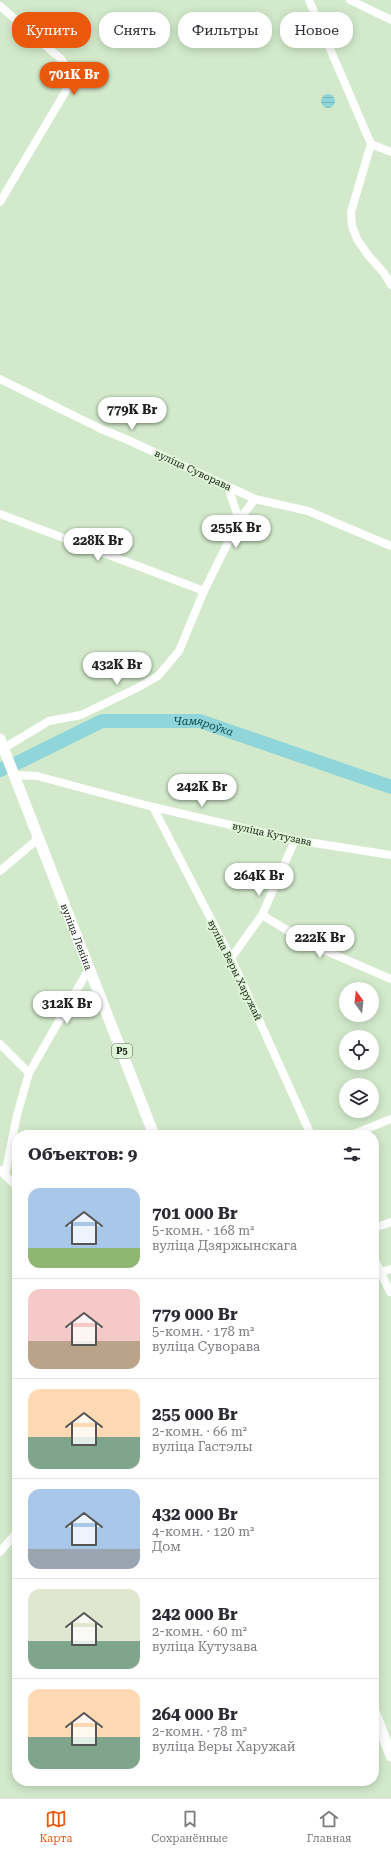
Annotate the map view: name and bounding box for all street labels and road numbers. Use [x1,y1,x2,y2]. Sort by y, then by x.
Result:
street label: вуліца Суворава [153,447,234,493]
street label: вуліца Кутузава [231,820,313,848]
street label: вуліца Леніна [59,902,95,972]
street label: вуліца Веры Харужай [206,918,264,1022]
road number: Р5 [112,1044,132,1058]

